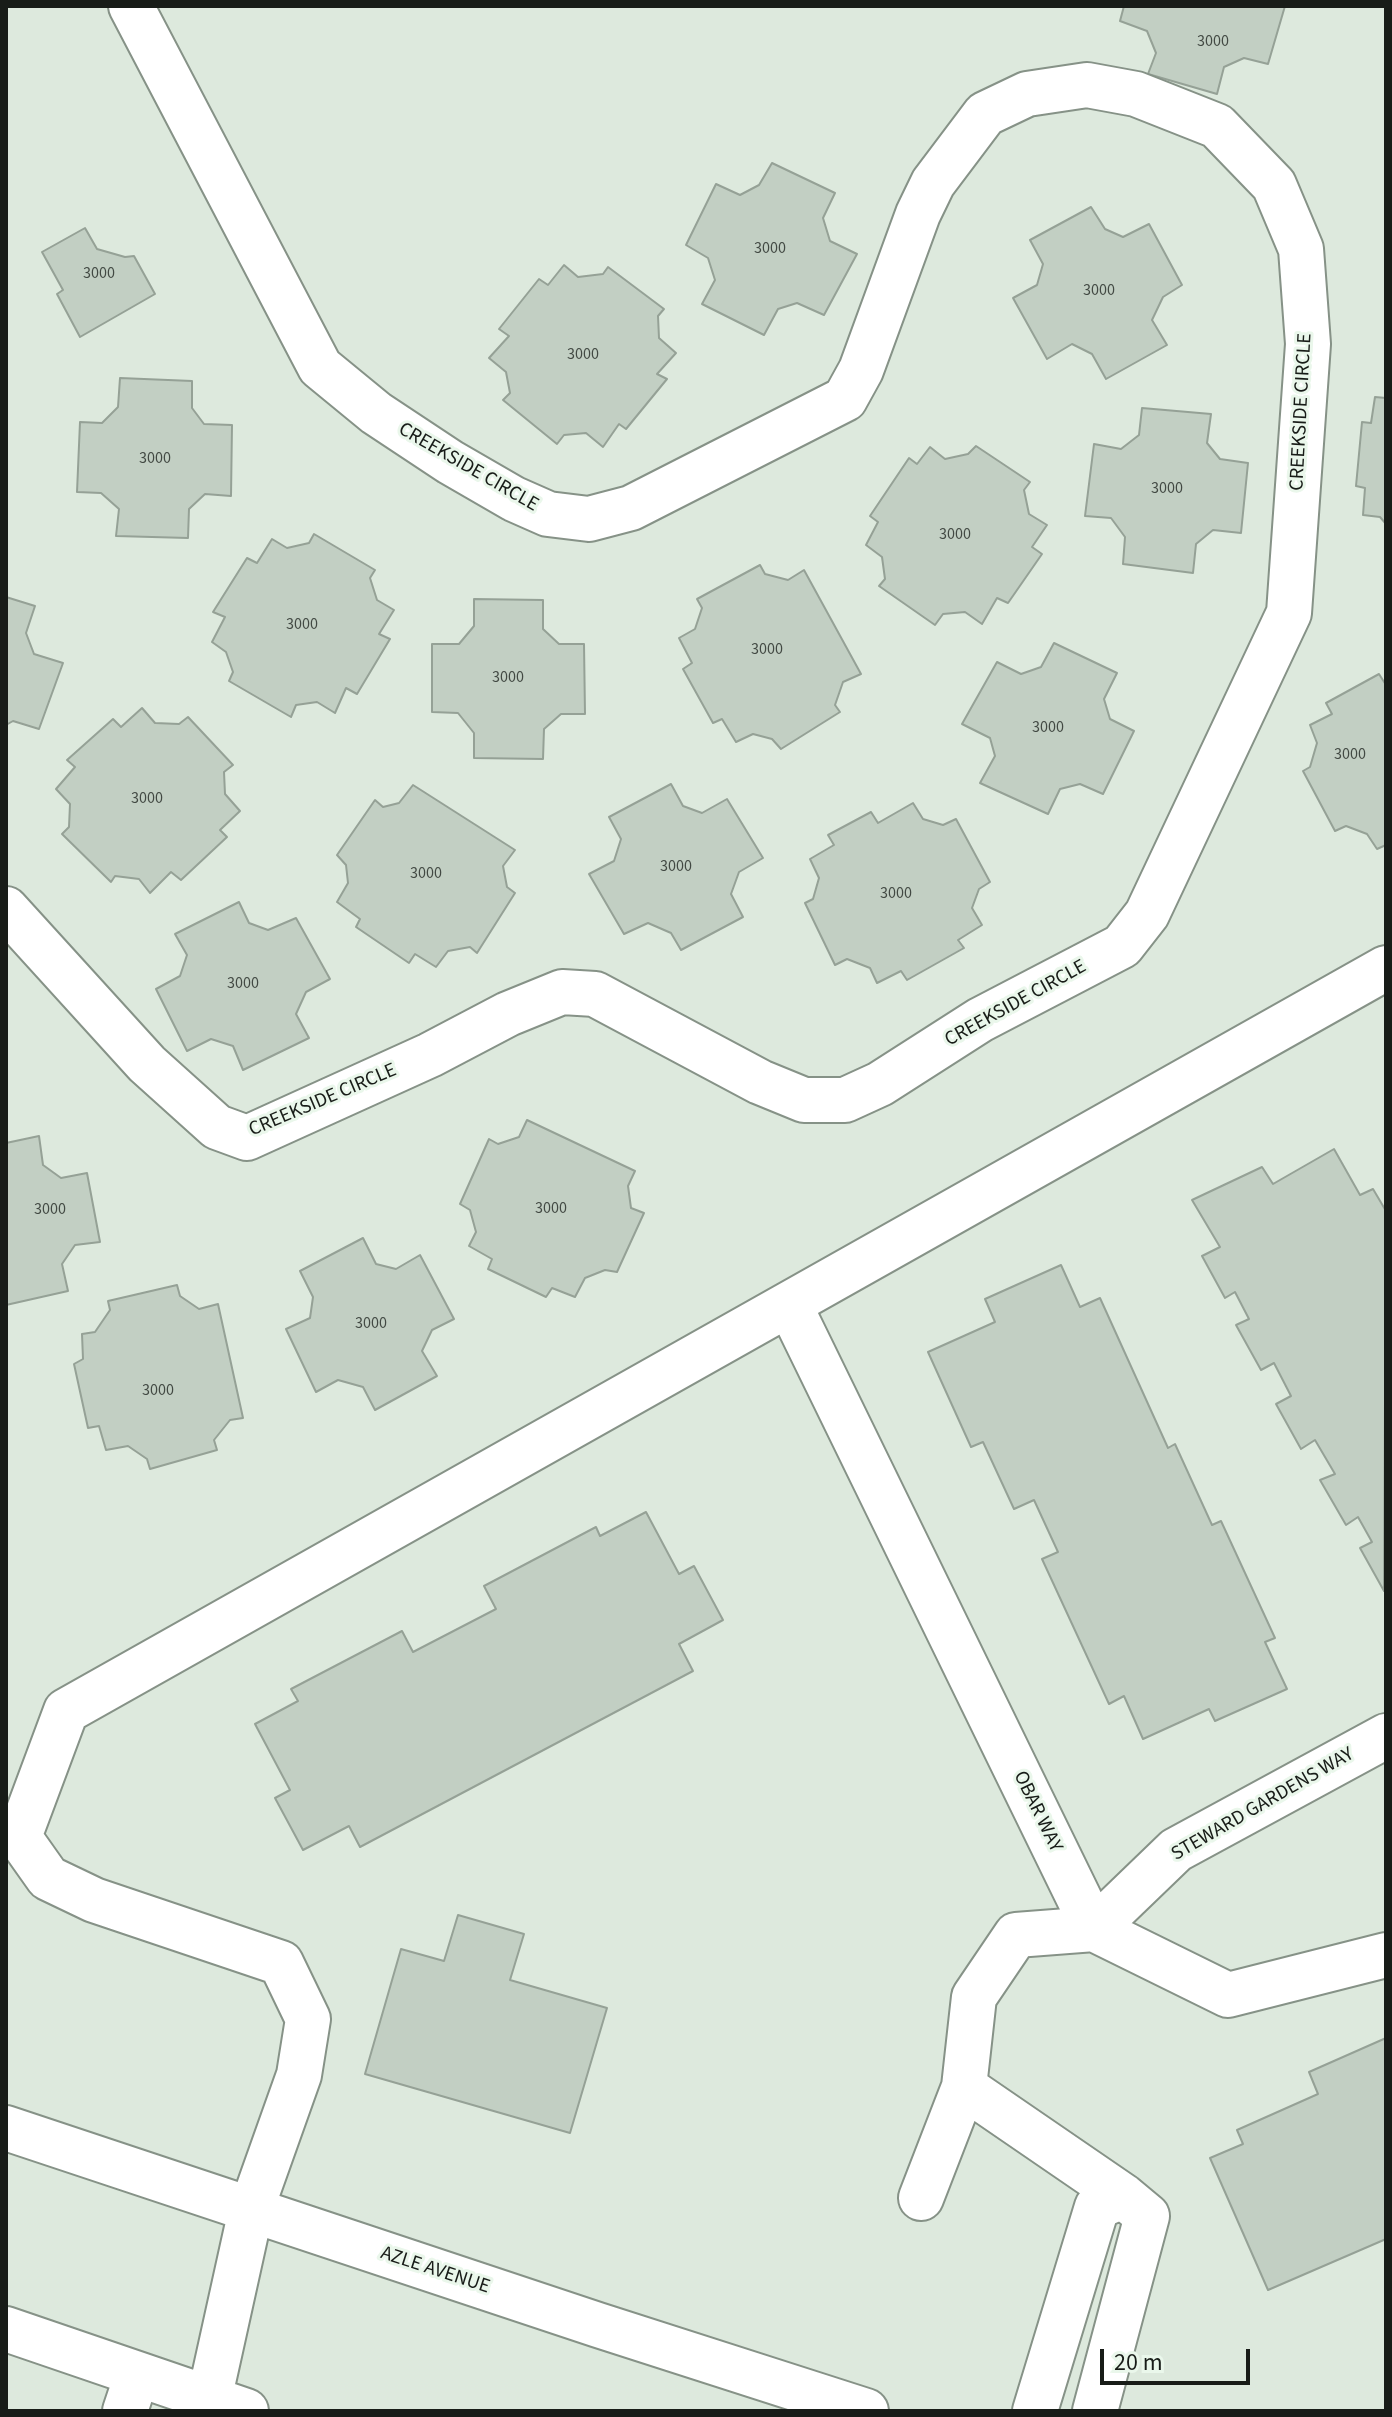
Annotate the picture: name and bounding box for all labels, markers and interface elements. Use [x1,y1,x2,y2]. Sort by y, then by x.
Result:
house number: 3000 [1197,32,1229,52]
house number: 3000 [754,239,786,259]
house number: 3000 [83,264,115,284]
house number: 3000 [1083,281,1115,301]
street label: CREEKSIDE CIRCLE [1286,333,1318,491]
house number: 3000 [567,345,599,365]
street label: CREEKSIDE CIRCLE [394,418,542,518]
house number: 3000 [139,449,171,469]
house number: 3000 [1151,479,1183,499]
house number: 3000 [939,525,971,545]
house number: 3000 [286,615,318,635]
house number: 3000 [751,640,783,660]
house number: 3000 [492,668,524,688]
house number: 3000 [1032,718,1064,738]
house number: 3000 [1334,745,1366,765]
house number: 3000 [131,789,163,809]
house number: 3000 [660,857,692,877]
house number: 3000 [410,864,442,884]
house number: 3000 [880,884,912,904]
street label: CREEKSIDE CIRCLE [941,955,1091,1053]
house number: 3000 [227,974,259,994]
street label: CREEKSIDE CIRCLE [246,1059,400,1143]
house number: 3000 [535,1199,567,1219]
house number: 3000 [34,1200,66,1220]
house number: 3000 [355,1314,387,1334]
house number: 3000 [142,1381,174,1401]
street label: STEWARD GARDENS WAY [1168,1743,1358,1867]
street label: OBAR WAY [1007,1768,1067,1856]
street label: AZLE AVENUE [377,2242,493,2300]
scale bar [1104,2333,1254,2383]
text: 20 m [1114,2345,1163,2380]

